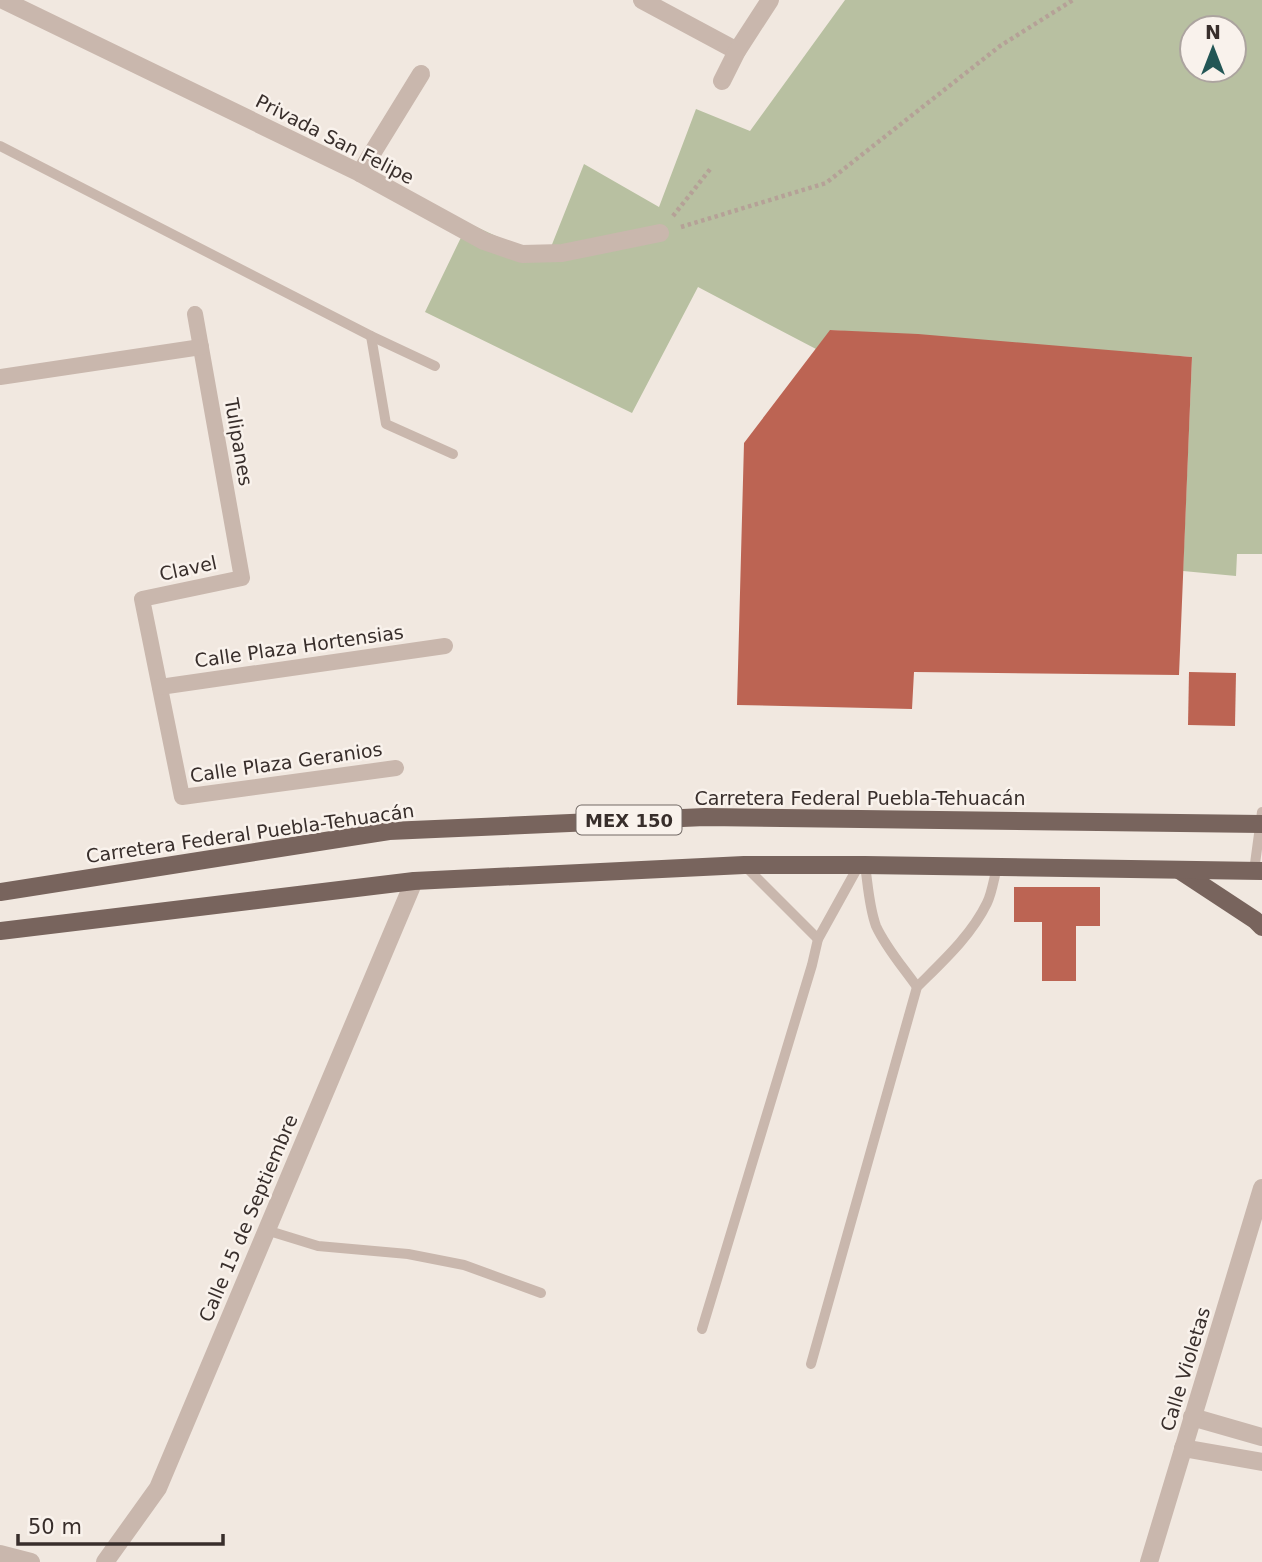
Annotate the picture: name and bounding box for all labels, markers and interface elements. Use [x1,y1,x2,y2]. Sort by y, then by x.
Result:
north arrow [1178,14,1248,84]
text: N [1205,21,1221,43]
street label: Privada San Felipe [252,90,418,188]
street label: Tulipanes [220,395,258,488]
street label: Clavel [157,551,219,585]
street label: Calle Plaza Hortensias [193,620,405,672]
street label: Calle Plaza Geranios [188,738,384,786]
street label: Carretera Federal Puebla-Tehuacán [694,787,1026,809]
street label: Carretera Federal Puebla-Tehuacán [85,799,415,867]
road number: MEX 150 [576,806,682,834]
street label: Calle 15 de Septiembre [194,1111,302,1325]
street label: Calle Violetas [1156,1304,1214,1434]
scale bar [18,1502,222,1546]
text: 50 m [28,1515,82,1539]

